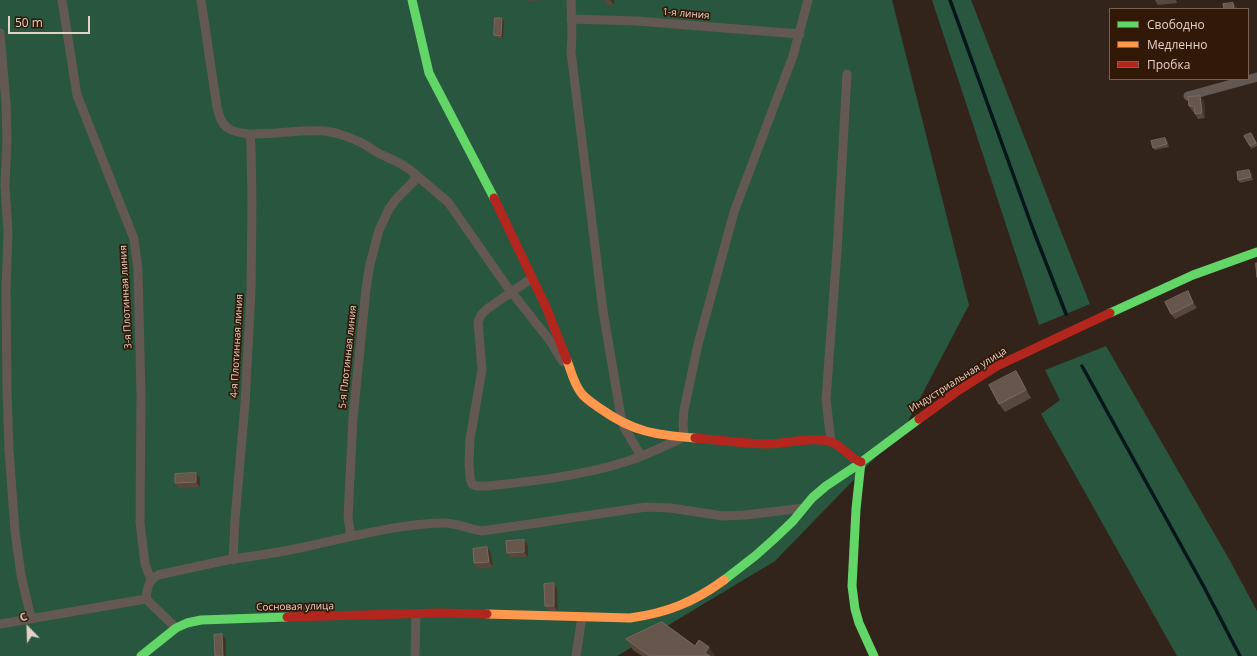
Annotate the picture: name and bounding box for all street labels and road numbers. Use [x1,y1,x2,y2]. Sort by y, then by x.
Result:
street label: 1-я линия [662,6,710,22]
street label: 3-я Плотинная линия [117,245,135,349]
street label: 4-я Плотинная линия [228,294,246,398]
street label: 5-я Плотинная линия [337,305,359,409]
street label: Индустриальная улица [907,345,1009,415]
street label: Сосновая улица [256,600,334,614]

